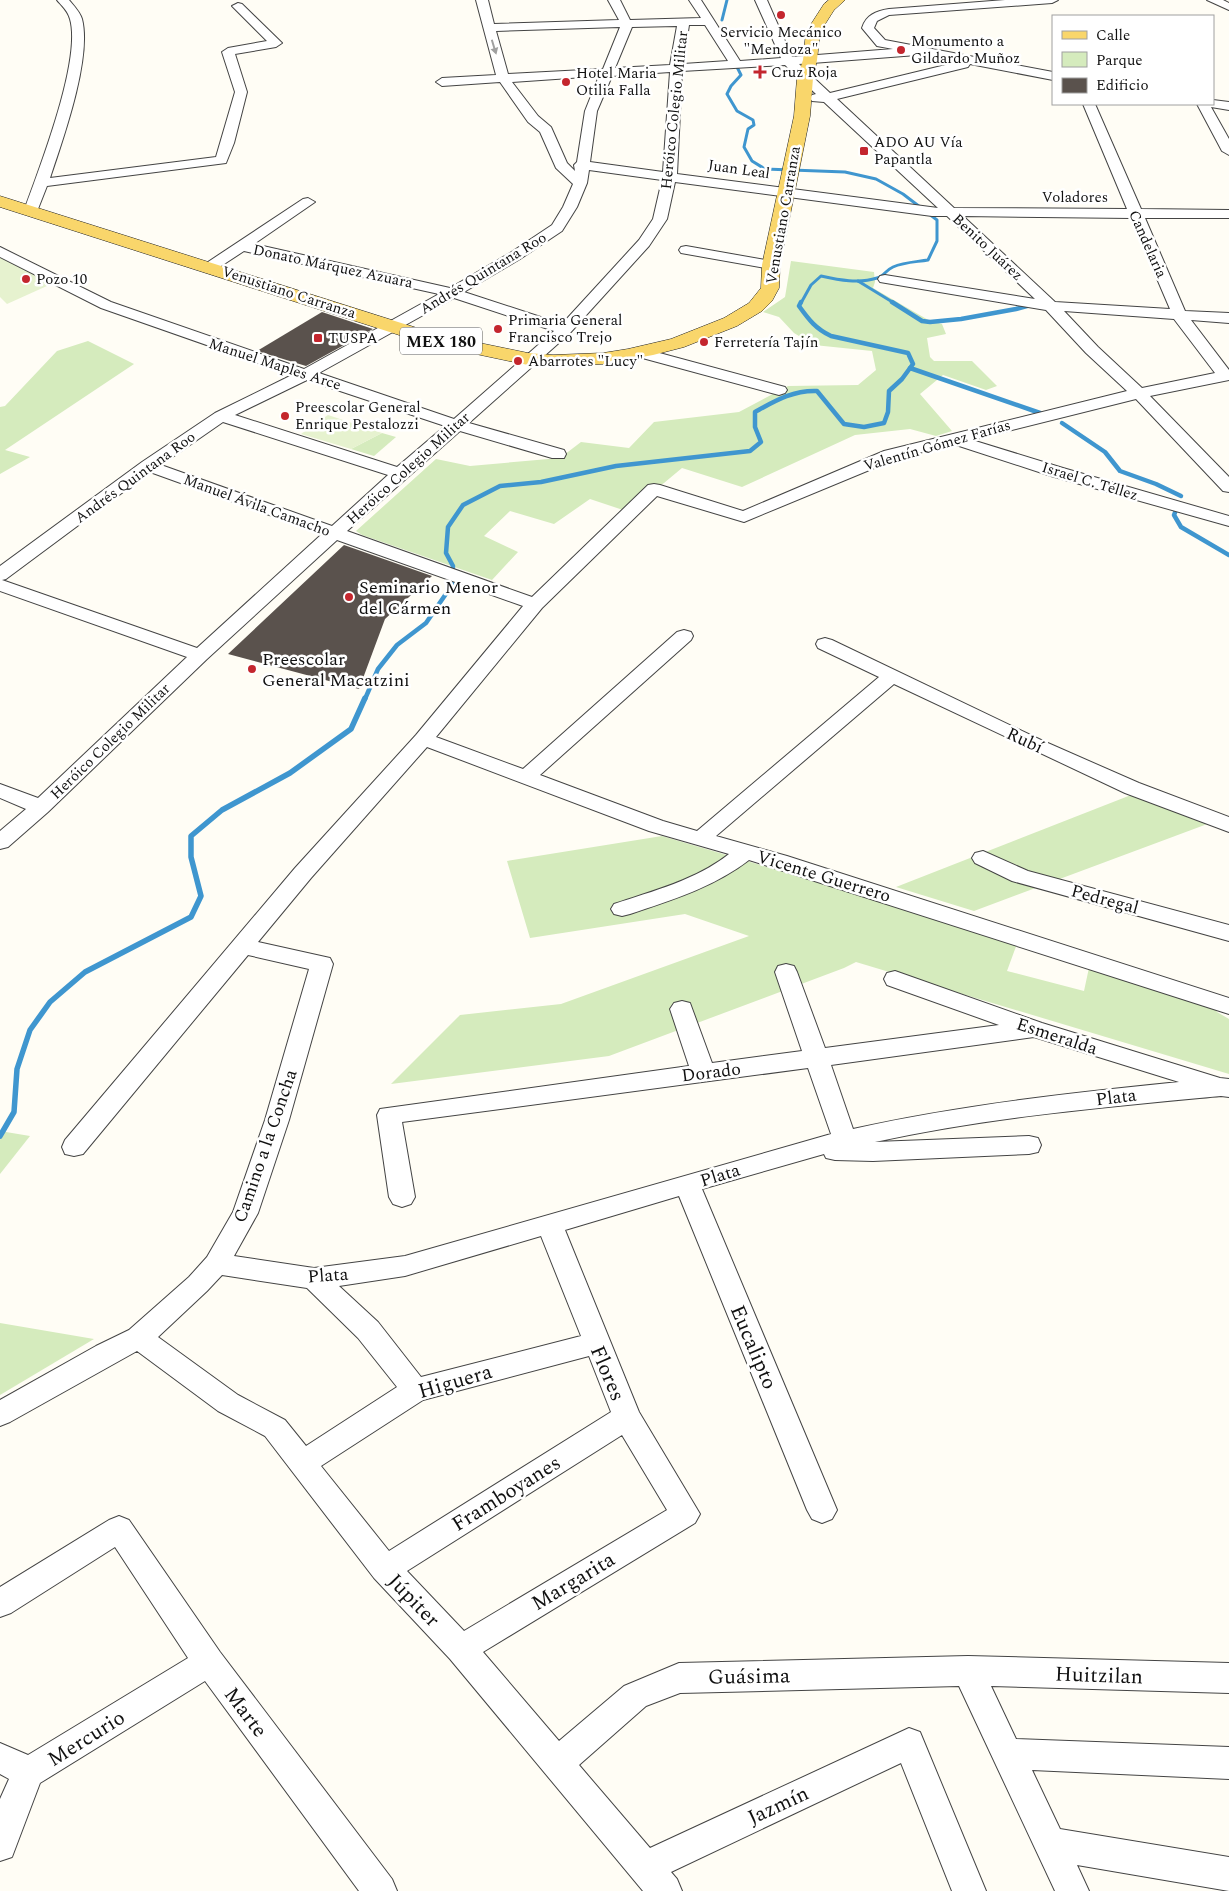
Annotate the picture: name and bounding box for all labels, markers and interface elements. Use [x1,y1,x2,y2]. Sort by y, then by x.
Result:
marker: Servicio Mecánico "Mendoza" [775,9,787,21]
legend [1052,15,1214,105]
place label: Servicio Mecánico "Mendoza" [720,21,842,61]
text: Calle [1096,24,1130,47]
street label: Heróico Colegio Militar [655,30,694,191]
place label: Monumento a Gildardo Muñoz [911,30,1020,70]
one-way arrow [490,40,498,55]
marker: Monumento a Gildardo Muñoz [895,44,907,56]
text: Parque [1096,49,1143,72]
place label: Cruz Roja [771,61,838,84]
place label: Hotel Maria Otilia Falla [576,62,657,102]
marker: Cruz Roja [753,65,767,79]
text: Edificio [1096,74,1149,97]
marker: Hotel Maria Otilia Falla [560,76,572,88]
place label: ADO AU Vía Papantla [874,131,963,171]
street label: Venustiano Carranza [760,144,807,286]
marker: ADO AU Vía Papantla [858,145,870,157]
street label: Juan Leal [706,154,771,185]
street label: Voladores [1042,186,1108,209]
street label: Candelaria [1122,206,1173,283]
street label: Benito Juárez [947,208,1028,286]
street label: Andrés Quintana Roo [415,226,551,320]
street label: Donato Márquez Azuara [251,238,416,295]
street label: Venustiano Carranza [219,260,360,325]
place label: Pozo 10 [36,268,87,291]
marker: Pozo 10 [20,273,32,285]
place label: Primaria General Francisco Trejo [508,309,623,349]
marker: Primaria General Francisco Trejo [492,323,504,335]
place label: TUSPA [328,327,378,350]
road number: MEX 180 [400,328,482,354]
place label: Ferretería Tajín [714,331,819,354]
street label: Manuel Maples Arce [206,332,344,397]
marker: TUSPA [312,332,324,344]
marker: Ferretería Tajín [698,336,710,348]
place label: Abarrotes "Lucy" [528,350,643,373]
marker: Abarrotes "Lucy" [512,355,524,367]
place label: Preescolar General Enrique Pestalozzi [295,396,421,436]
street label: Heróico Colegio Militar [341,406,475,530]
marker: Preescolar General Enrique Pestalozzi [279,410,291,422]
street label: Valentín Gómez Farías [861,413,1013,477]
street label: Andrés Quintana Roo [70,426,200,529]
street label: Israel C. Téllez [1039,456,1141,507]
street label: Manuel Ávila Camacho [180,468,333,543]
place label: Seminario Menor del Cármen [359,574,498,622]
marker: Seminario Menor del Cármen [343,591,355,603]
place label: Preescolar General Macatzini [262,646,410,694]
marker: Preescolar General Macatzini [246,663,258,675]
street label: Heróico Colegio Militar [45,678,176,805]
street label: Rubí [1002,720,1049,761]
street label: Vicente Guerrero [754,843,894,910]
street label: Pedregal [1068,877,1142,922]
street label: Esmeralda [1013,1011,1101,1062]
street label: Dorado [680,1055,742,1090]
street label: Camino a la Concha [227,1066,304,1226]
street label: Plata [1094,1082,1138,1113]
street label: Plata [697,1157,744,1194]
street label: Plata [307,1261,349,1290]
street label: Eucalipto [721,1300,785,1395]
street label: Flores [581,1341,633,1406]
street label: Higuera [414,1356,497,1408]
street label: Framboyanes [445,1447,568,1540]
street label: Margarita [525,1544,622,1619]
street label: Júpiter [379,1566,447,1635]
street label: Huitzilan [1054,1658,1144,1694]
street label: Guásima [708,1660,791,1694]
street label: Marte [215,1680,275,1745]
street label: Mercurio [41,1702,132,1775]
street label: Jazmín [742,1778,814,1834]

